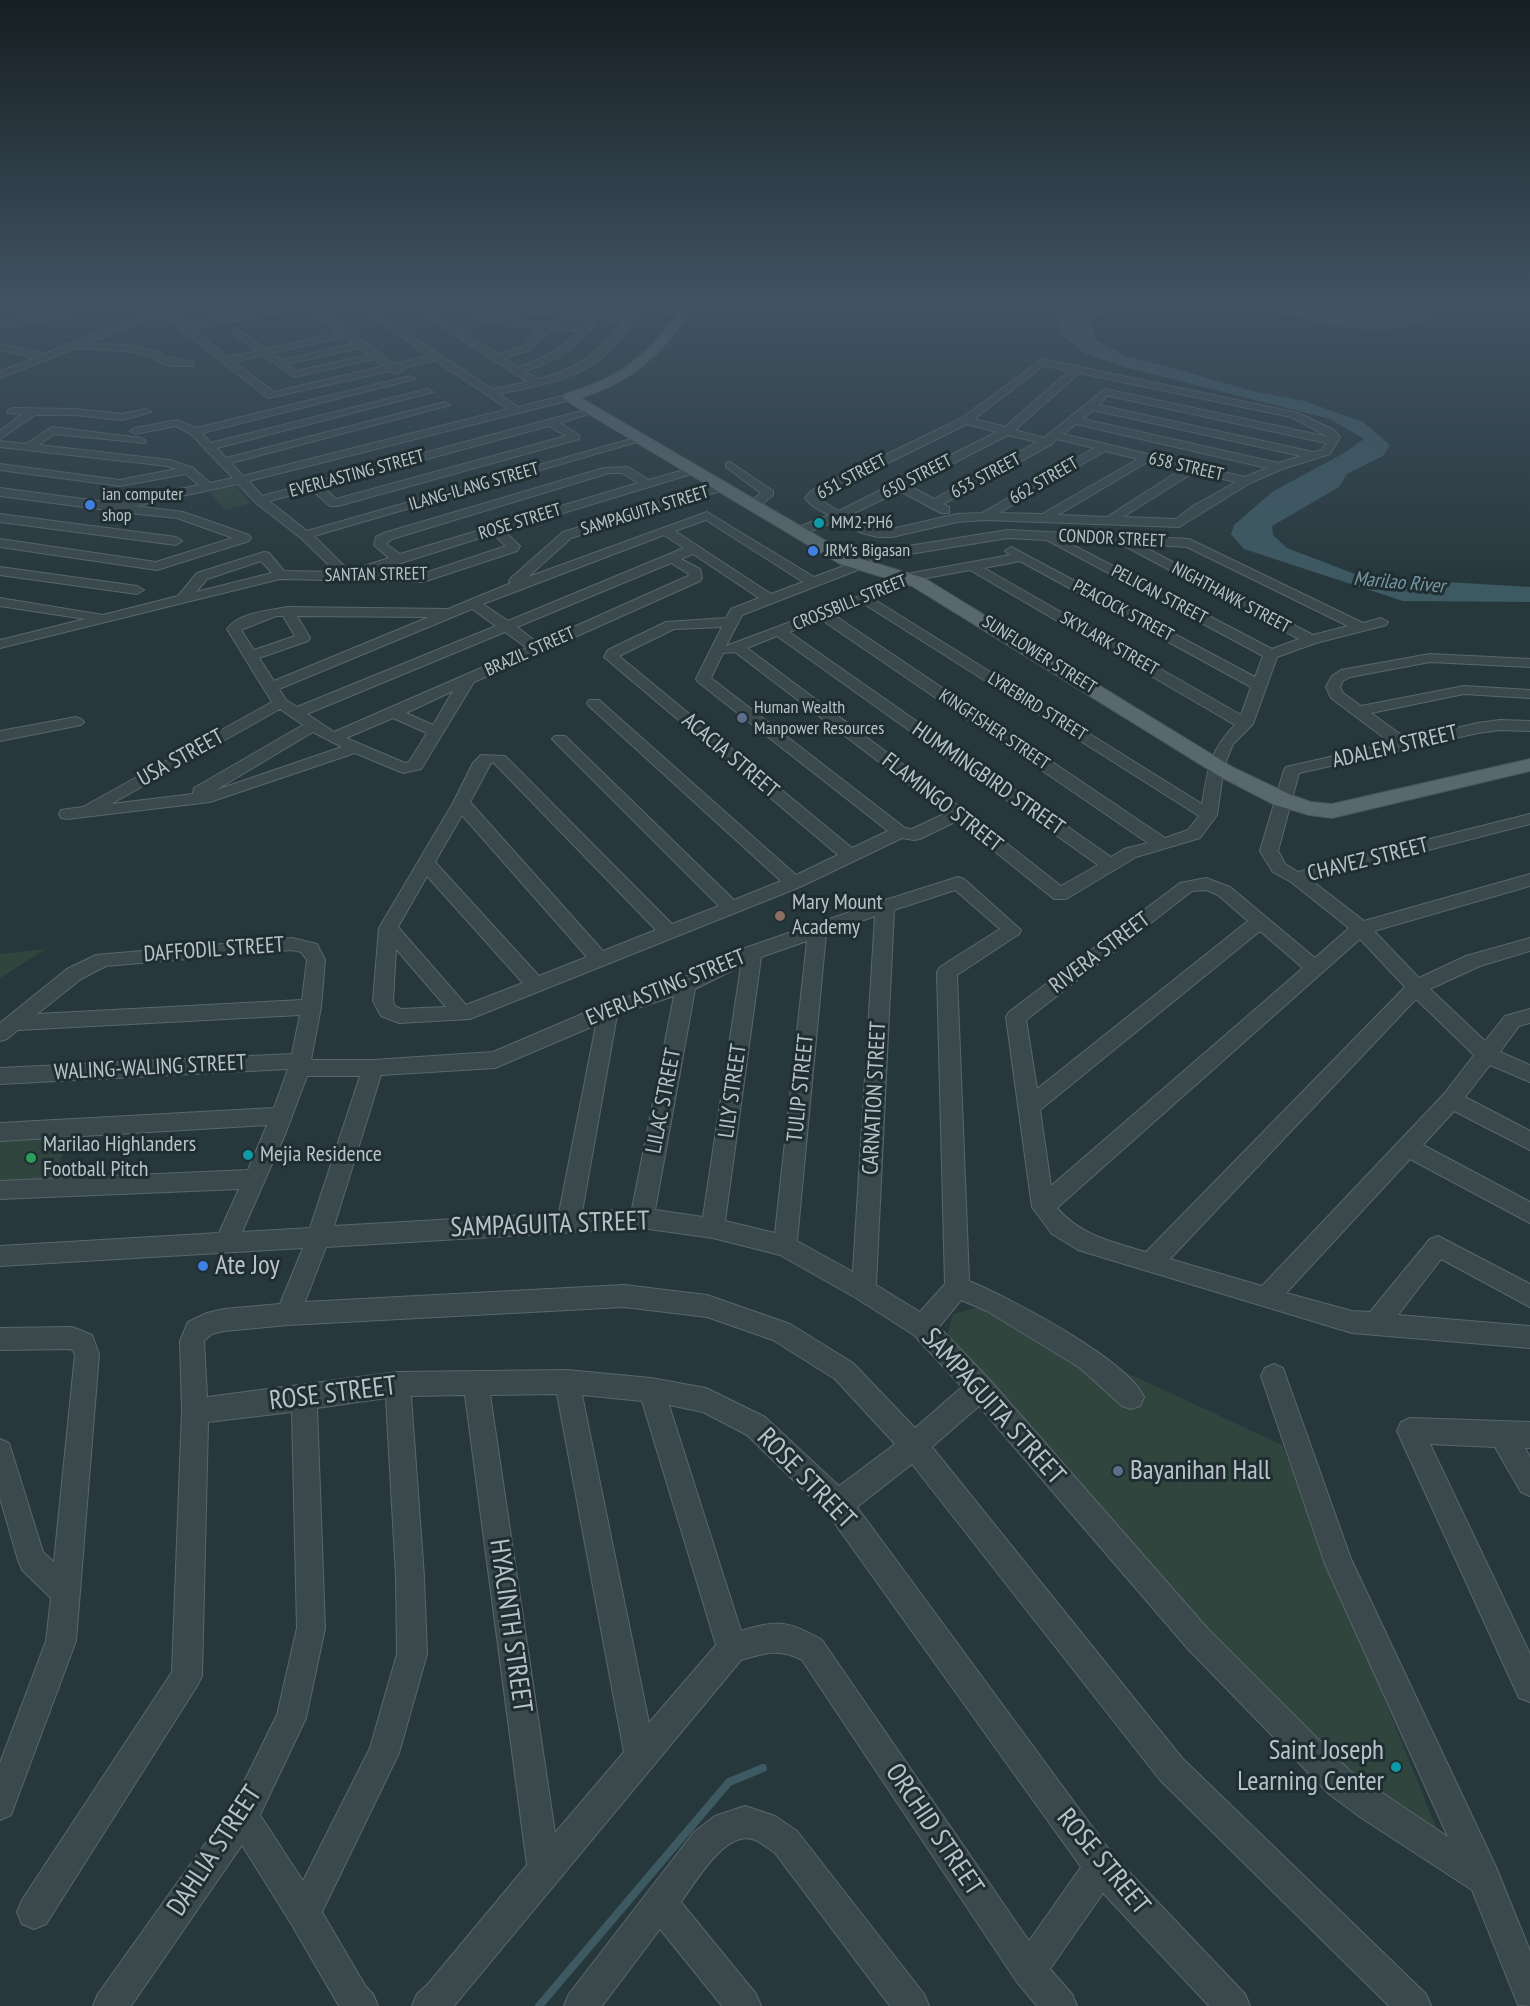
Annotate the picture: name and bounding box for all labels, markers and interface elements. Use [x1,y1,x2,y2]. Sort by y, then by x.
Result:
street label: EVERLASTING STREET [287,446,427,502]
street label: 658 STREET [1147,448,1225,486]
street label: 653 STREET [947,449,1025,503]
street label: 651 STREET [813,450,891,504]
street label: 650 STREET [878,450,956,504]
street label: 662 STREET [1006,453,1082,509]
street label: ILANG-ILANG STREET [406,458,542,516]
street label: SAMPAGUITA STREET [578,481,712,541]
place label: ian computer shop [102,484,183,526]
marker: ian computer shop [83,498,97,512]
street label: ROSE STREET [476,499,564,545]
place label: MM2-PH6 [831,512,893,534]
marker: MM2-PH6 [812,516,826,530]
street label: CONDOR STREET [1058,525,1166,553]
place label: JRM's Bigasan [825,540,910,562]
marker: JRM's Bigasan [806,544,820,558]
street label: NIGHTHAWK STREET [1168,558,1294,638]
street label: PELICAN STREET [1107,561,1211,629]
street label: SANTAN STREET [324,563,428,587]
water label: Marilao River [1352,567,1446,599]
street label: CROSSBILL STREET [790,570,910,636]
street label: PEACOCK STREET [1069,576,1177,646]
street label: SKYLARK STREET [1056,607,1162,681]
street label: SUNFLOWER STREET [978,611,1100,699]
street label: BRAZIL STREET [482,623,578,681]
street label: LYREBIRD STREET [983,668,1091,746]
street label: KINGFISHER STREET [935,685,1053,775]
place label: Human Wealth Manpower Resources [754,697,884,740]
street label: ACACIA STREET [676,708,784,804]
marker: Human Wealth Manpower Resources [735,711,749,725]
street label: HUMMINGBIRD STREET [907,717,1069,841]
street label: ADALEM STREET [1330,720,1460,774]
street label: USA STREET [133,724,229,792]
street label: FLAMINGO STREET [876,748,1008,858]
street label: CHAVEZ STREET [1305,832,1431,888]
place label: Mary Mount Academy [792,890,883,942]
street label: RIVERA STREET [1045,907,1155,999]
marker: Mary Mount Academy [773,909,787,923]
street label: DAFFODIL STREET [143,932,285,968]
street label: EVERLASTING STREET [582,944,750,1032]
street label: CARNATION STREET [858,1021,892,1175]
street label: TULIP STREET [782,1033,820,1143]
street label: LILY STREET [713,1042,753,1140]
street label: LILAC STREET [641,1046,687,1156]
street label: WALING-WALING STREET [53,1050,247,1086]
place label: Marilao Highlanders Football Pitch [43,1132,196,1184]
place label: Mejia Residence [260,1142,382,1168]
marker: Mejia Residence [241,1148,255,1162]
marker: Marilao Highlanders Football Pitch [24,1151,38,1165]
street label: SAMPAGUITA STREET [450,1205,650,1245]
place label: Ate Joy [215,1250,280,1282]
marker: Ate Joy [196,1259,210,1273]
street label: SAMPAGUITA STREET [914,1322,1072,1492]
street label: ROSE STREET [268,1370,398,1418]
street label: ROSE STREET [750,1422,862,1536]
place label: Bayanihan Hall [1130,1455,1270,1487]
marker: Bayanihan Hall [1111,1464,1125,1478]
street label: HYACINTH STREET [482,1537,538,1715]
place label: Saint Joseph Learning Center [1237,1735,1384,1798]
street label: ORCHID STREET [878,1758,990,1902]
marker: Saint Joseph Learning Center [1389,1760,1403,1774]
street label: DAHLIA STREET [161,1780,269,1922]
street label: ROSE STREET [1050,1803,1156,1921]

